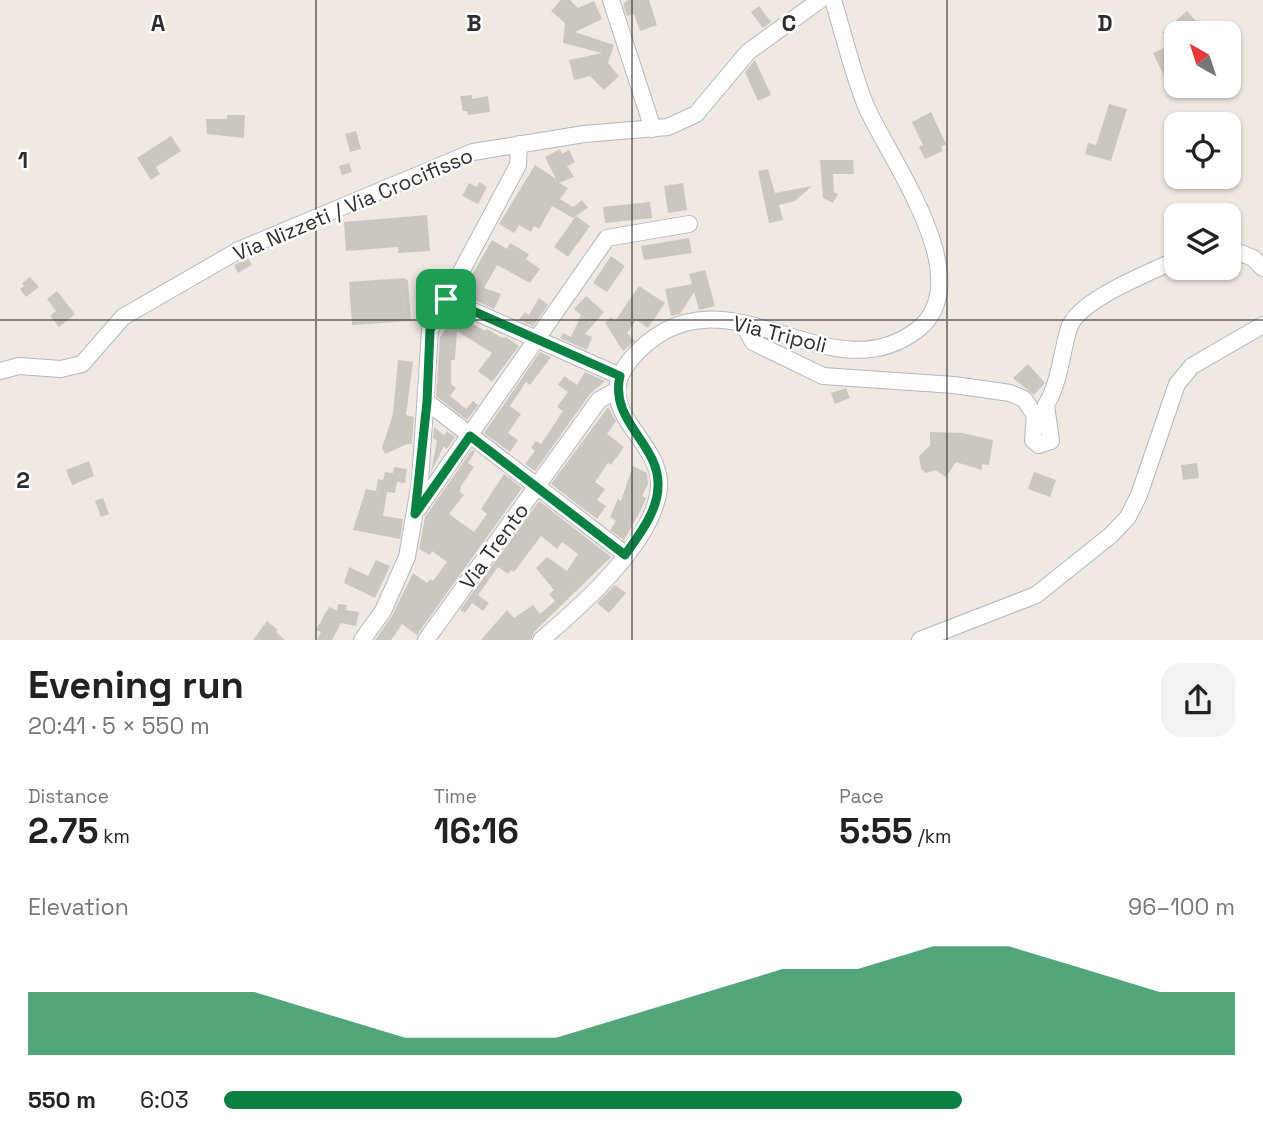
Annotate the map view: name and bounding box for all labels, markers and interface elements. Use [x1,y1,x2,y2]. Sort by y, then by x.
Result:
text: A [151,8,166,38]
text: B [466,8,482,38]
text: C [782,8,796,38]
text: D [1097,8,1113,38]
north arrow [1164,21,1241,98]
map controls [1164,21,1241,280]
button: locate [1164,112,1241,189]
street label: Via Nizzeti / Via Crocifisso [229,141,477,267]
text: 1 [18,145,28,175]
button: layers [1164,203,1241,280]
pin [416,269,476,329]
icon: arrive [427,280,465,318]
street label: Via Tripoli [730,309,830,359]
text: 2 [16,465,30,495]
street label: Via Trento [453,497,535,595]
text: Evening run [28,661,244,709]
button: share [1161,663,1235,737]
text: 20:41 · 5 × 550 m [28,711,210,741]
text: Distance [28,784,109,809]
text: Time [434,784,477,809]
text: Pace [839,784,884,809]
text: 2.75 [28,809,98,853]
text: 16:16 [434,809,519,853]
text: 5:55 [839,809,913,853]
text: km [98,824,130,849]
text: /km [913,824,951,849]
text: Elevation [28,892,129,922]
text: 96–100 m [1128,892,1235,922]
text: 550 m [28,1085,96,1115]
text: 6:03 [140,1085,189,1115]

